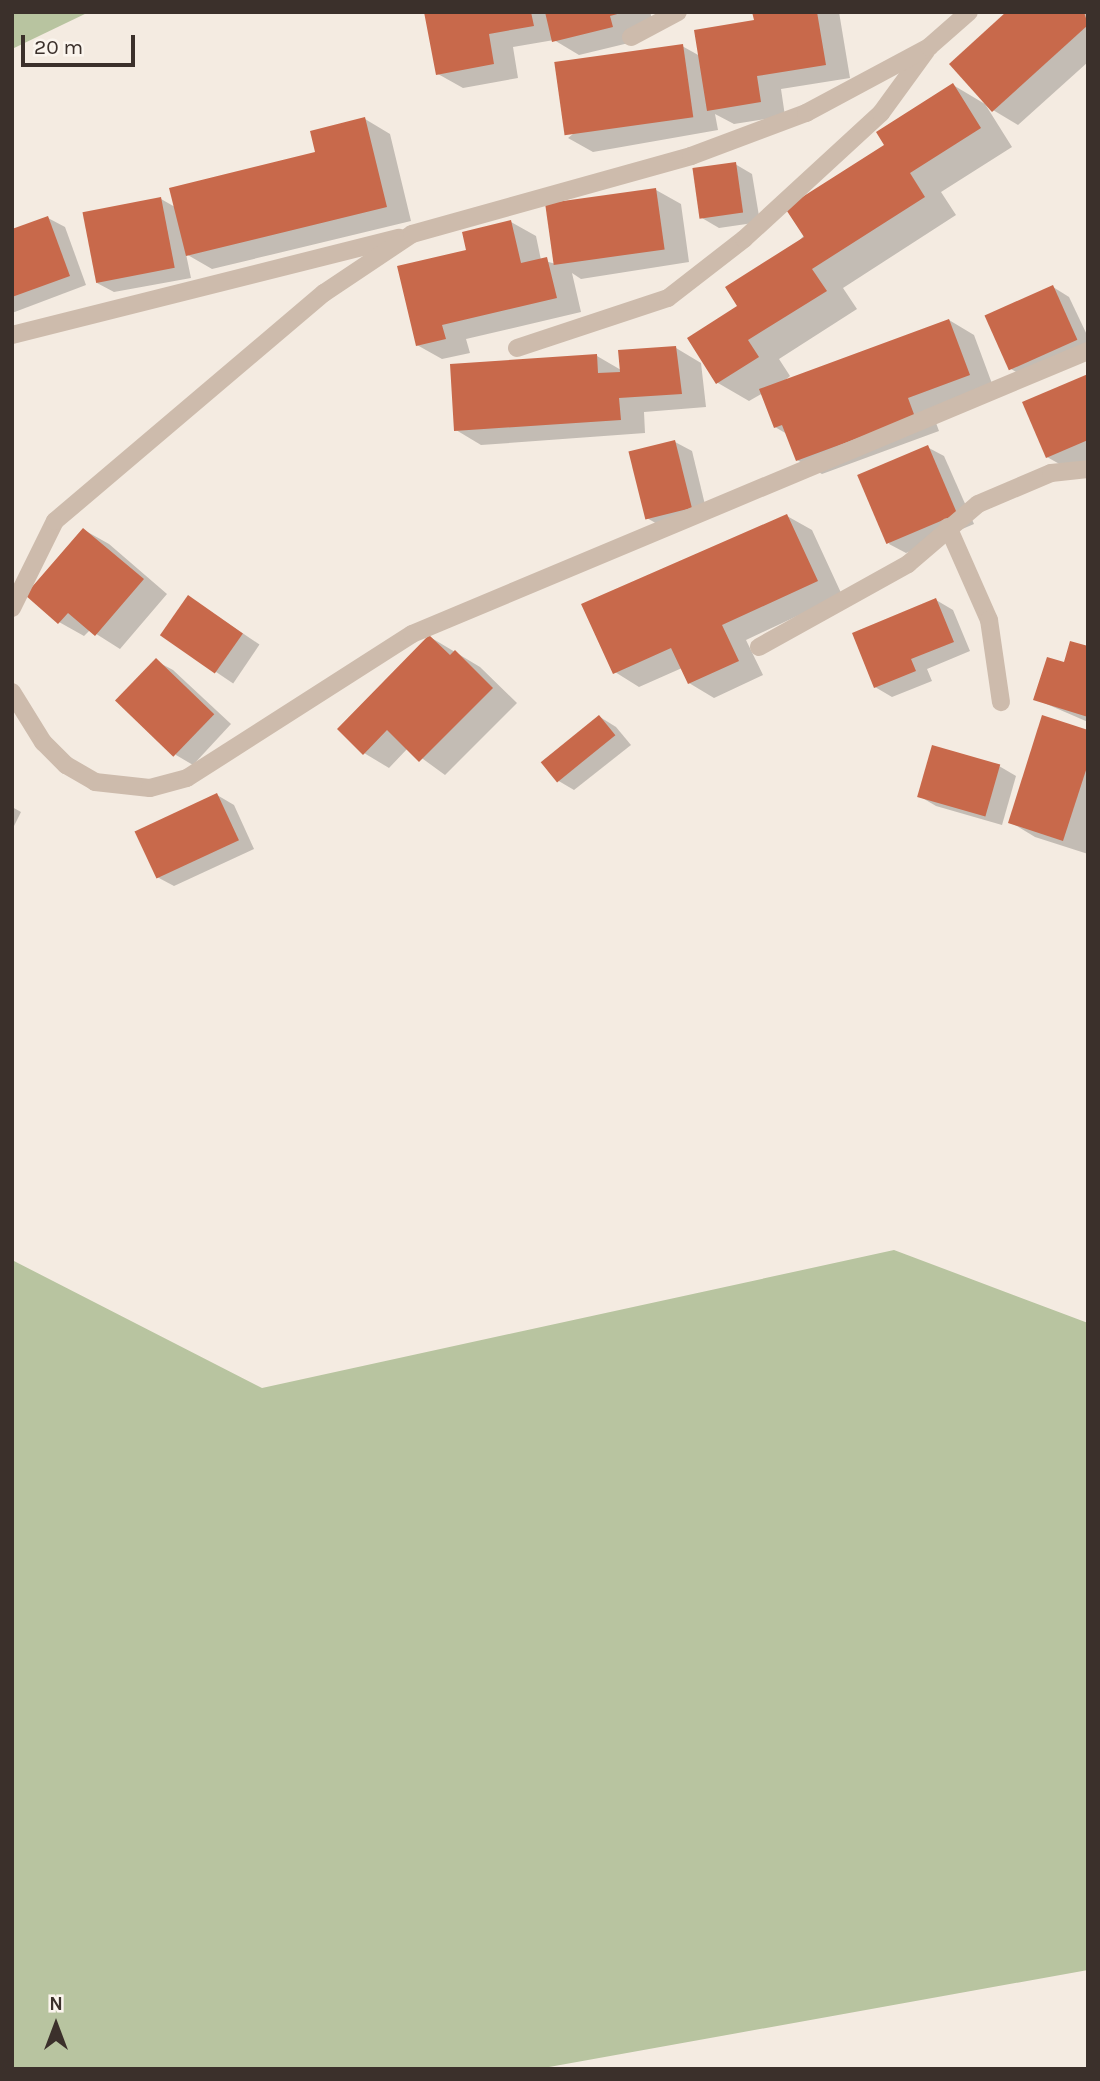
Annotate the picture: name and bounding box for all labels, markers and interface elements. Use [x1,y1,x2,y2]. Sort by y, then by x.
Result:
scale bar [24,21,138,65]
text: 20 m [34,35,83,59]
north arrow [21,1990,91,2060]
text: N [49,1993,63,2015]

